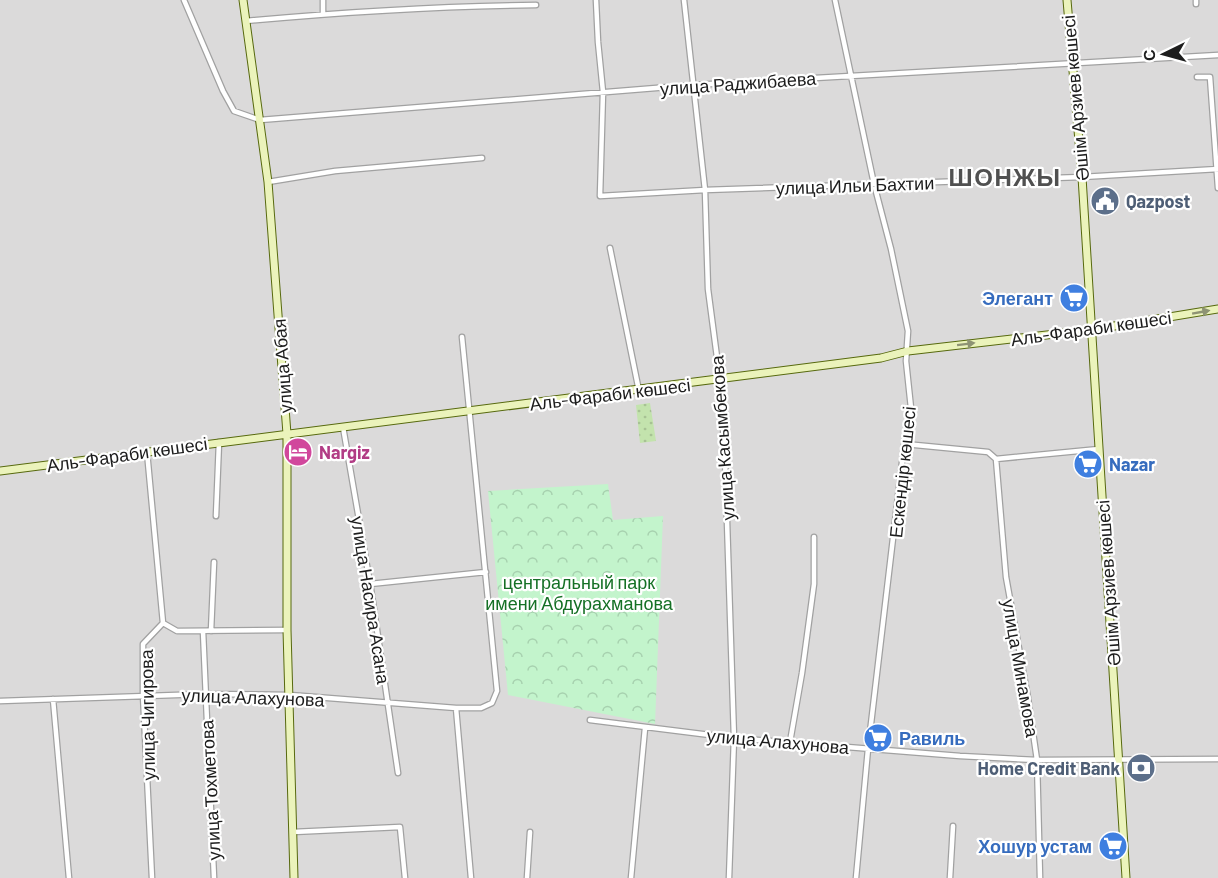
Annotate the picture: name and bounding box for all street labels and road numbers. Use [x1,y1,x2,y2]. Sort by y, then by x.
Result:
street label: Әшім Арзиев көшесі [1057,14,1093,182]
street label: улица Раджибаева [659,67,818,99]
street label: улица Ильи Бахтии [775,171,935,199]
street label: Аль-Фараби көшесі [1009,306,1173,350]
street label: улица Абая [268,318,296,414]
street label: улица Касымбекова [705,354,739,521]
street label: Аль-Фараби көшесі [528,373,692,415]
street label: Ескендір көшесі [884,405,920,539]
street label: Аль-Фараби көшесі [45,432,209,476]
street label: Әшім Арзиев көшесі [1091,499,1125,667]
street label: улица Насира Асана [347,514,395,687]
street label: улица Минамова [998,597,1044,740]
street label: улица Чигирова [135,648,159,781]
street label: улица Алахунова [181,684,326,711]
street label: улица Тохметова [195,718,225,861]
street label: улица Алахунова [706,724,851,758]

